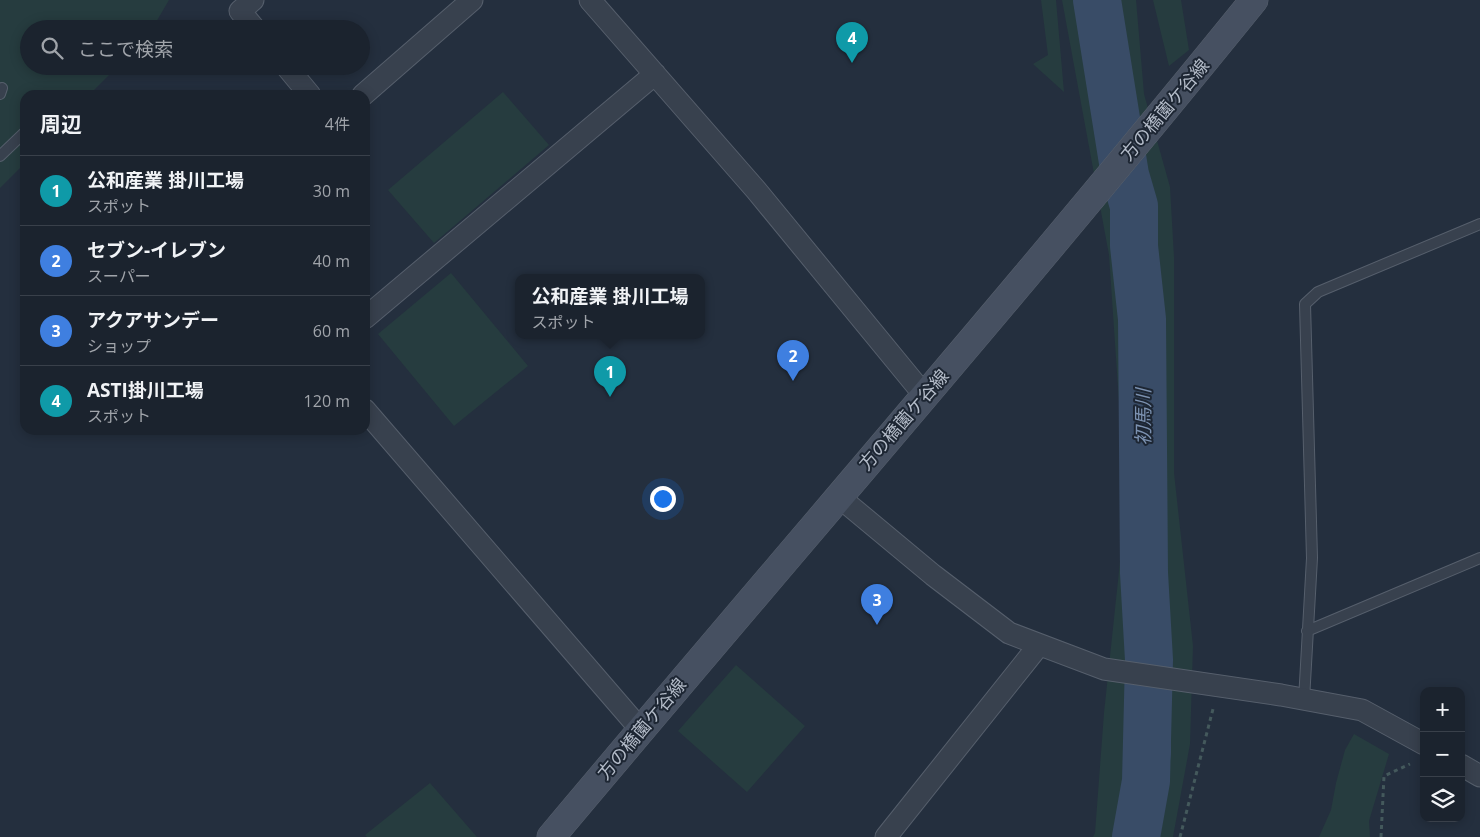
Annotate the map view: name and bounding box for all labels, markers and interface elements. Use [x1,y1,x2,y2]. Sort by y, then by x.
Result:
search box [20,20,370,75]
pin: 4 [836,22,868,63]
icon: search [38,34,66,62]
text: ここで検索 [78,36,173,62]
street label: 方の橋薗ケ谷線 [1115,53,1214,165]
text: 周辺 [40,110,82,138]
text: 4件 [325,113,350,135]
text: 公和産業 掛川工場 [87,167,244,193]
text: 1 [51,180,61,202]
text: 30 m [313,180,350,202]
text: スポット [87,195,151,217]
text: セブン-イレブン [87,237,226,263]
text: 2 [51,250,61,272]
text: 40 m [313,250,350,272]
text: スーパー [87,265,151,287]
popup [515,274,705,339]
text: 公和産業 掛川工場 [532,283,688,309]
text: アクアサンデー [87,307,219,333]
text: スポット [532,311,596,333]
text: 3 [51,320,61,342]
text: 60 m [313,320,350,342]
text: ショップ [87,335,151,357]
pin: 2 [777,340,809,381]
pin: 1 [594,356,626,397]
street label: 方の橋薗ケ谷線 [853,364,954,475]
text: ASTI掛川工場 [87,377,204,403]
water label: 初馬川 [1130,387,1156,446]
text: 4 [51,390,61,412]
text: 120 m [304,390,350,412]
text: スポット [87,405,151,427]
your location [650,486,676,512]
pin: 3 [861,584,893,625]
street label: 方の橋薗ケ谷線 [592,672,691,784]
map controls [1420,687,1465,822]
button: + [1420,687,1465,732]
button: − [1420,732,1465,777]
button: layers [1420,777,1465,822]

